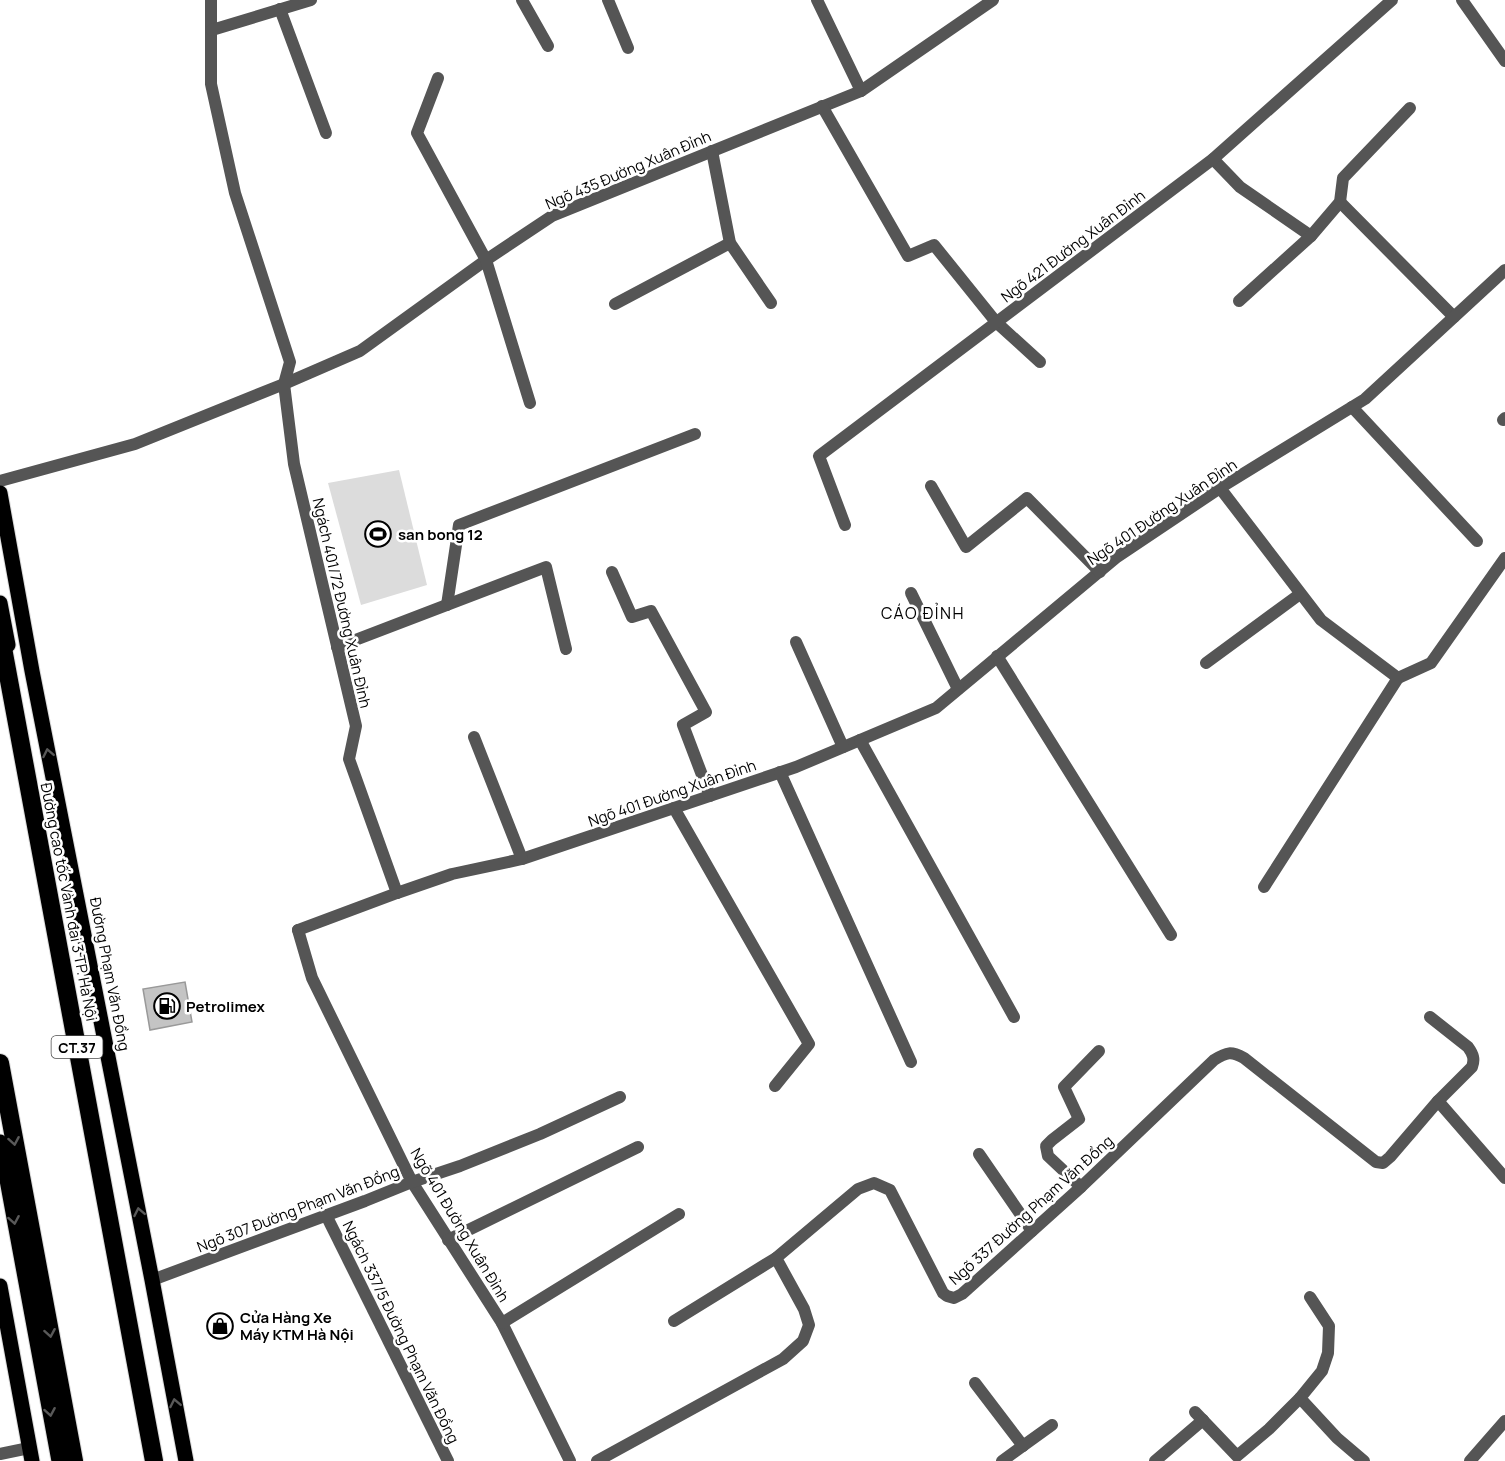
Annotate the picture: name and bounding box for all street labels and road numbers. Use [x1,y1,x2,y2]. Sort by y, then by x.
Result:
street label: Ngõ 435 Đường Xuân Đỉnh [542,125,714,214]
street label: Ngõ 421 Đường Xuân Đỉnh [997,185,1150,307]
street label: Ngõ 401 Đường Xuân Đỉnh [1083,454,1241,570]
street label: Ngách 401/72 Đường Xuân Đỉnh [308,496,376,710]
street label: Ngõ 401 Đường Xuân Đỉnh [585,754,759,832]
street label: Đường cao tốc Vành đai 3 TP. Hà Nội [36,781,102,1023]
street label: Đường Phạm Văn Đồng [85,895,135,1053]
road number: CT.37 [52,1036,103,1058]
street label: Ngõ 337 Đường Phạm Văn Đồng [944,1131,1118,1289]
street label: Ngõ 401 Đường Xuân Đỉnh [406,1144,514,1306]
street label: Ngõ 307 Đường Phạm Văn Đồng [194,1161,402,1257]
street label: Ngách 337/5 Đường Phạm Văn Đồng [338,1217,464,1447]

